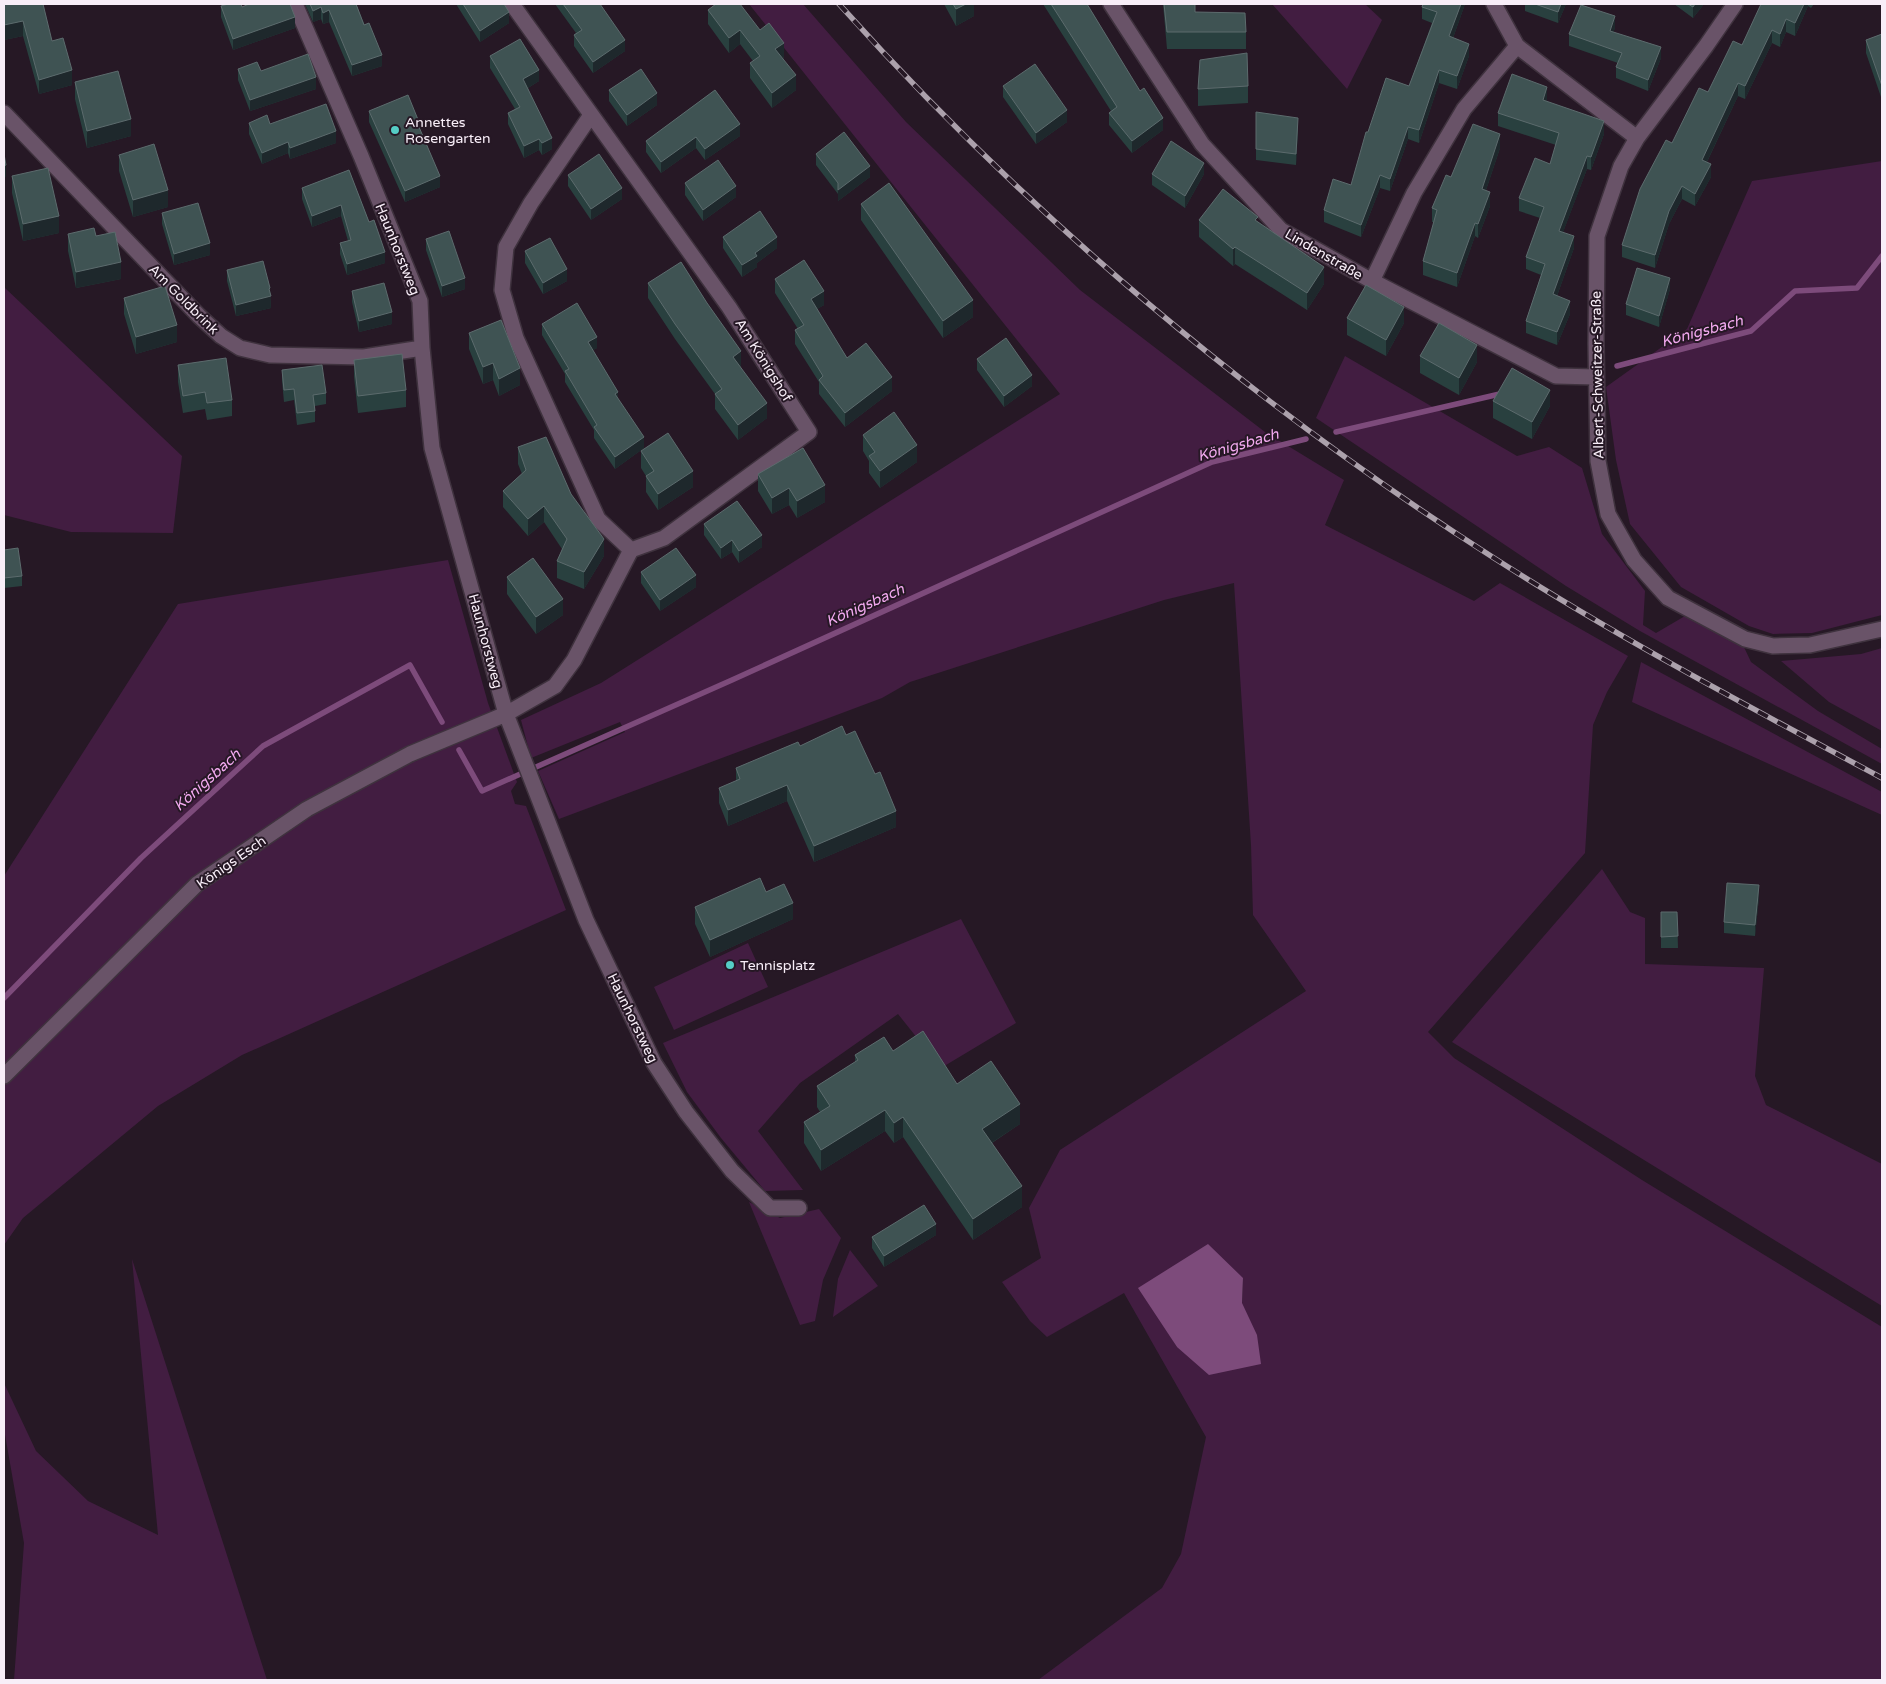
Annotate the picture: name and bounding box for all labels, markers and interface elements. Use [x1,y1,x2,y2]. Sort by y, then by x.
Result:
place label: Annettes Rosengarten [405,114,490,147]
marker: Annettes Rosengarten [389,124,401,136]
street label: Haunhorstweg [371,201,424,298]
street label: Lindenstraße [1282,225,1366,284]
street label: Am Goldbrink [145,261,222,338]
street label: Albert-Schweitzer-Straße [1588,291,1607,459]
water label: Königsbach [1659,311,1746,351]
street label: Am Königshof [731,316,796,405]
water label: Königsbach [1195,425,1282,465]
water label: Königsbach [823,579,908,630]
street label: Haunhorstweg [465,592,506,690]
water label: Königsbach [170,745,245,815]
street label: Königs Esch [193,832,269,893]
place label: Tennisplatz [740,957,815,974]
marker: Tennisplatz [724,959,736,971]
street label: Haunhorstweg [604,971,662,1066]

